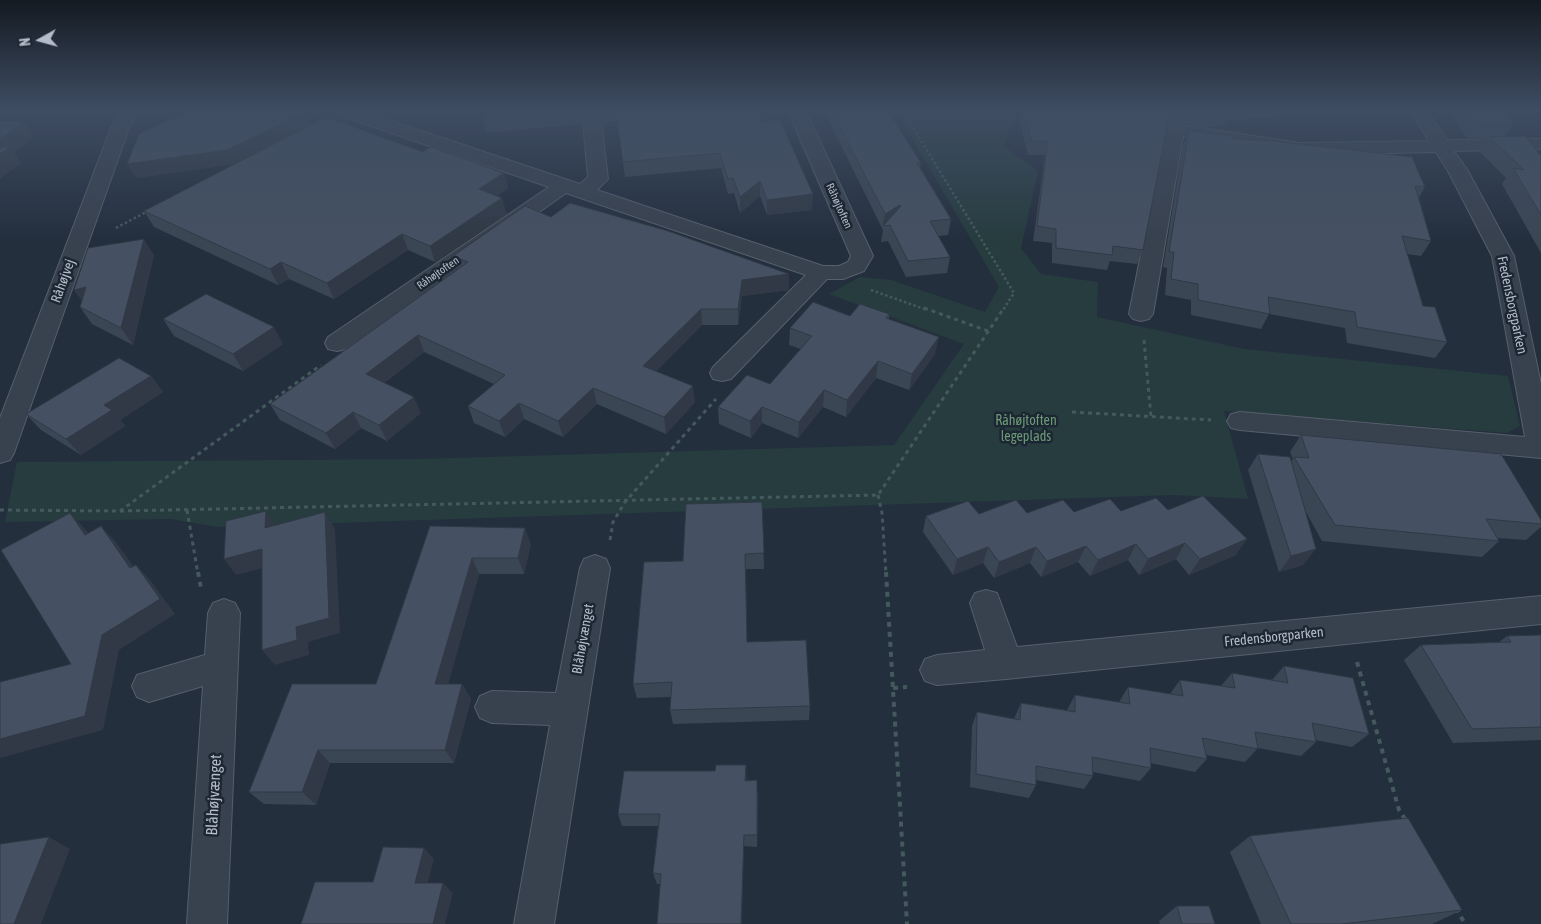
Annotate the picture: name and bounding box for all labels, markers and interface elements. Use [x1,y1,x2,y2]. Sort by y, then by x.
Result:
north arrow [15,15,65,65]
text: N [17,37,34,47]
street label: Råhøjtoften [823,181,855,231]
street label: Råhøjtoften [414,254,462,292]
street label: Fredensborgparken [1493,254,1531,356]
street label: Råhøjvej [47,257,79,305]
park label: Råhøjtoften legeplads [995,413,1057,446]
street label: Blåhøjvænget [569,603,597,675]
street label: Fredensborgparken [1224,623,1324,651]
street label: Blåhøjvænget [202,754,226,836]

